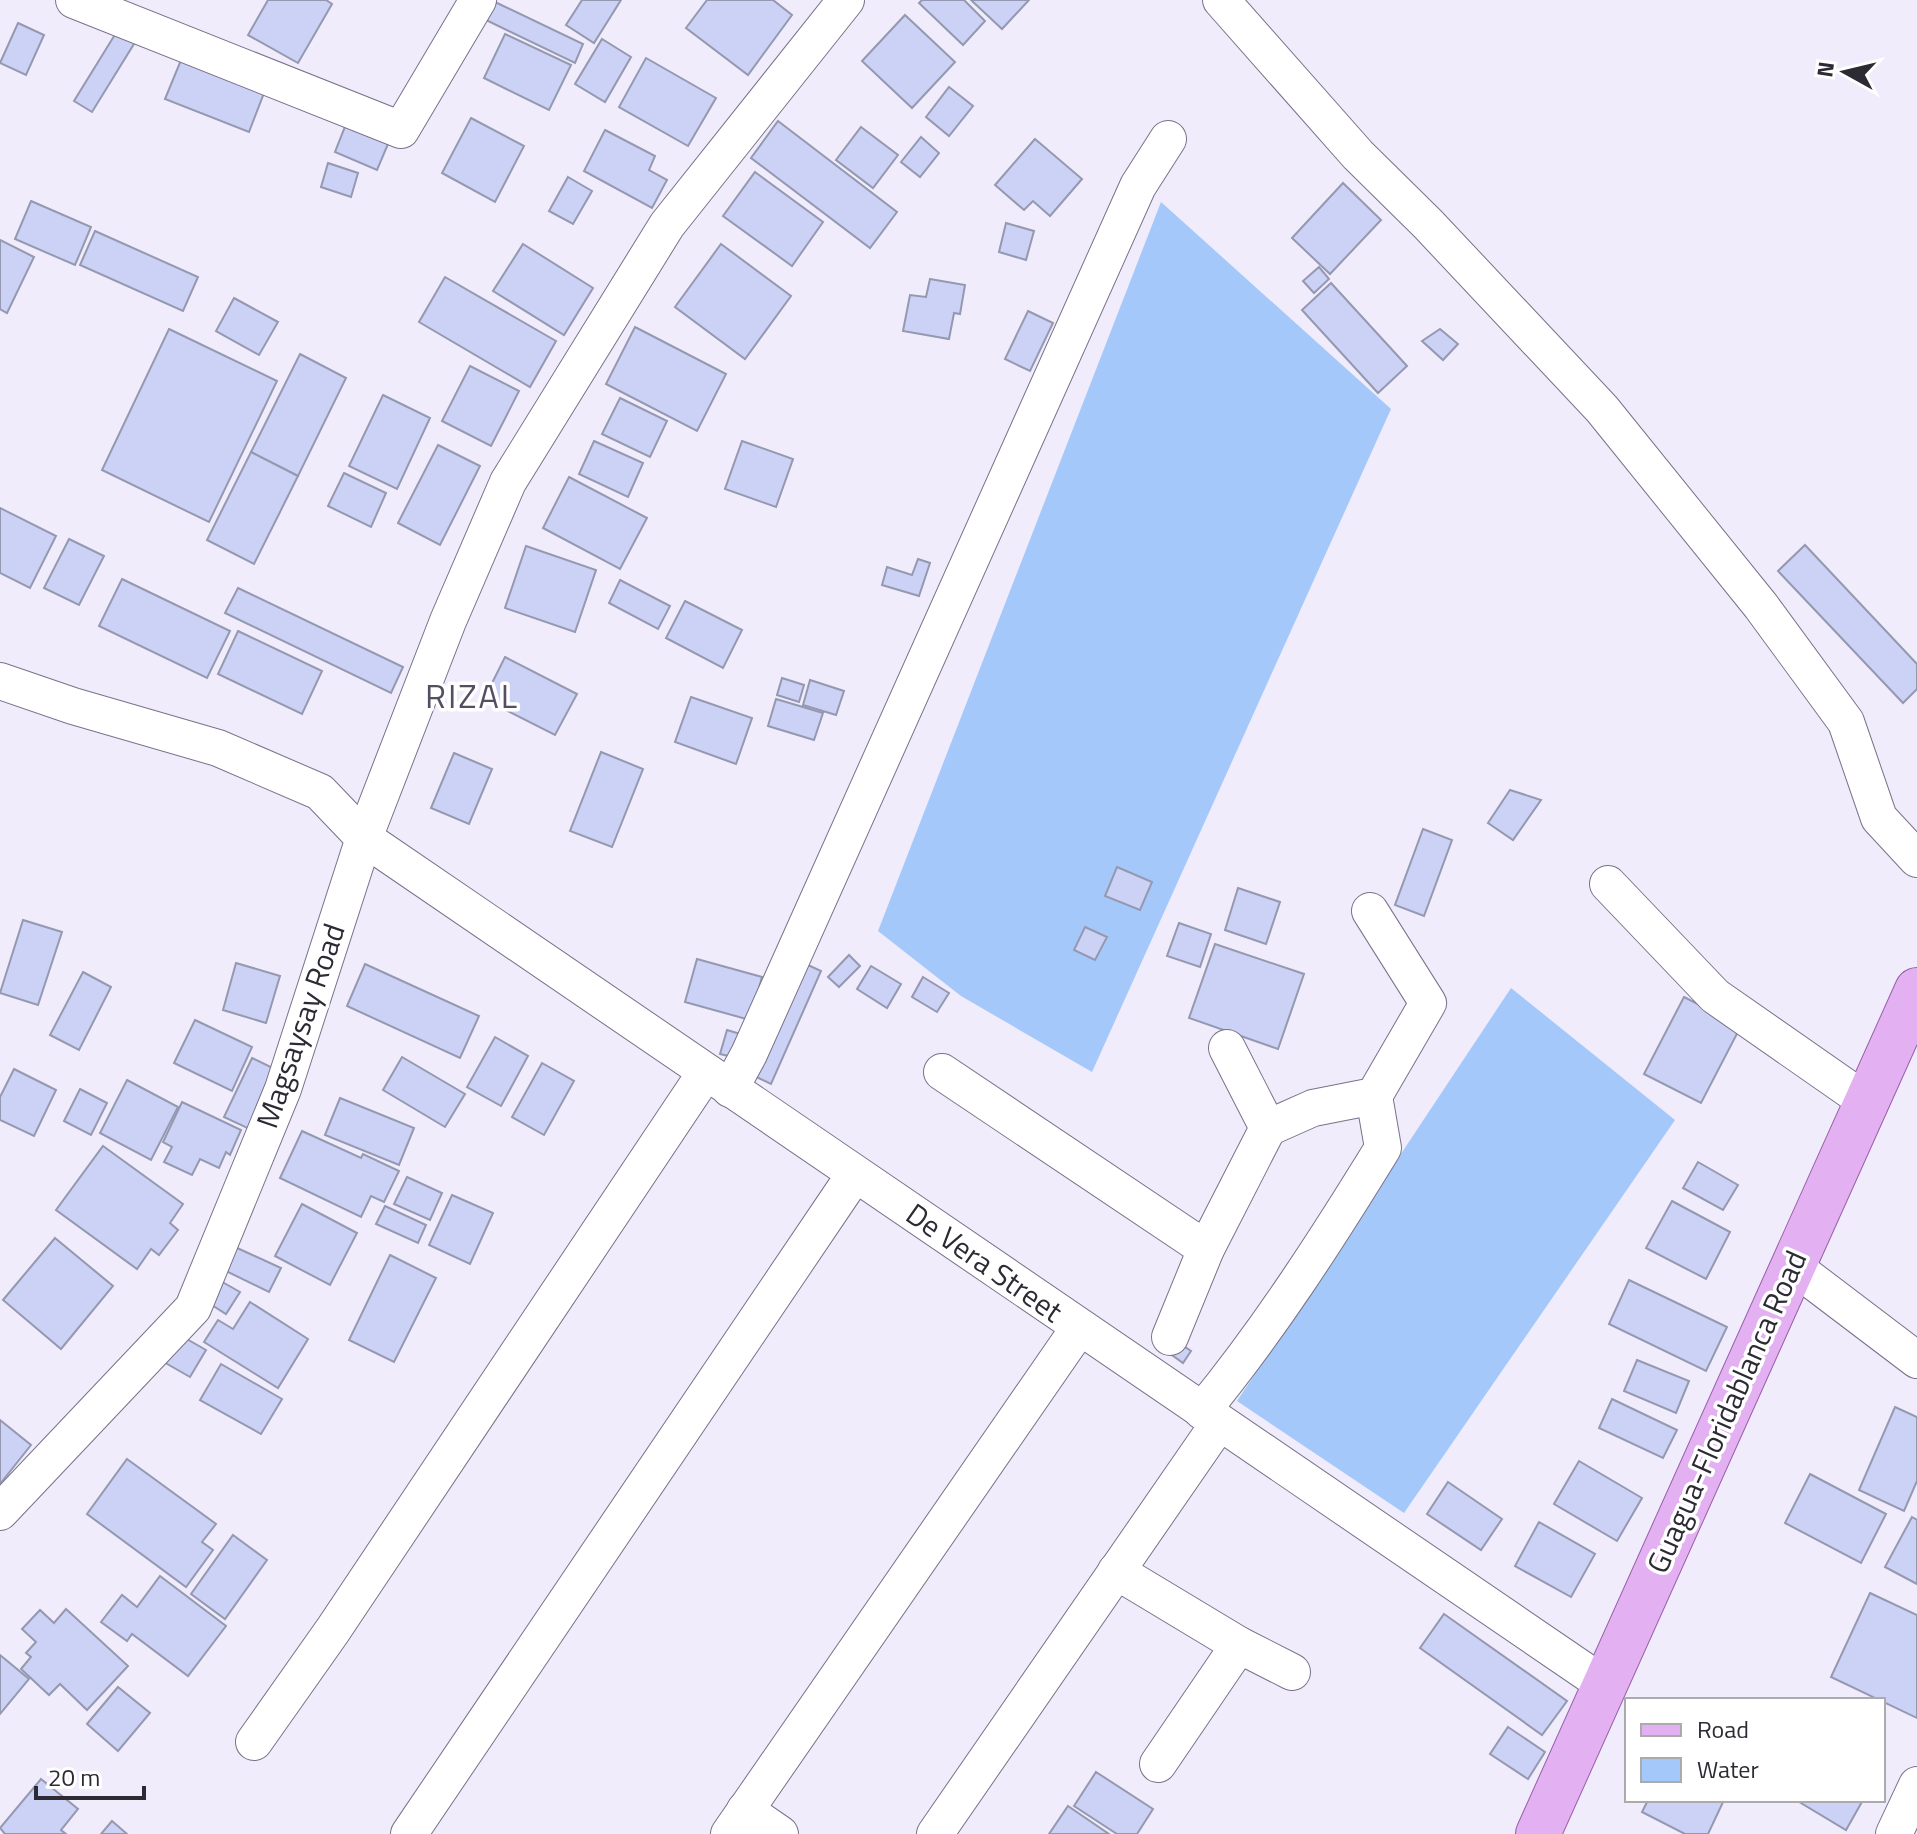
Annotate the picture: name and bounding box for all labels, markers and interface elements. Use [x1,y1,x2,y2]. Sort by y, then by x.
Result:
north arrow [1805,32,1885,112]
text: N [1807,59,1843,79]
district label: RIZAL [425,669,519,721]
street label: Magsaysay Road [244,917,357,1134]
street label: De Vera Street [897,1191,1073,1334]
street label: Guagua-Floridablanca Road [1634,1243,1818,1580]
legend [1625,1698,1885,1802]
text: Road [1697,1711,1749,1747]
scale bar [36,1750,144,1800]
text: Water [1697,1751,1759,1787]
text: 20 m [48,1759,100,1795]

